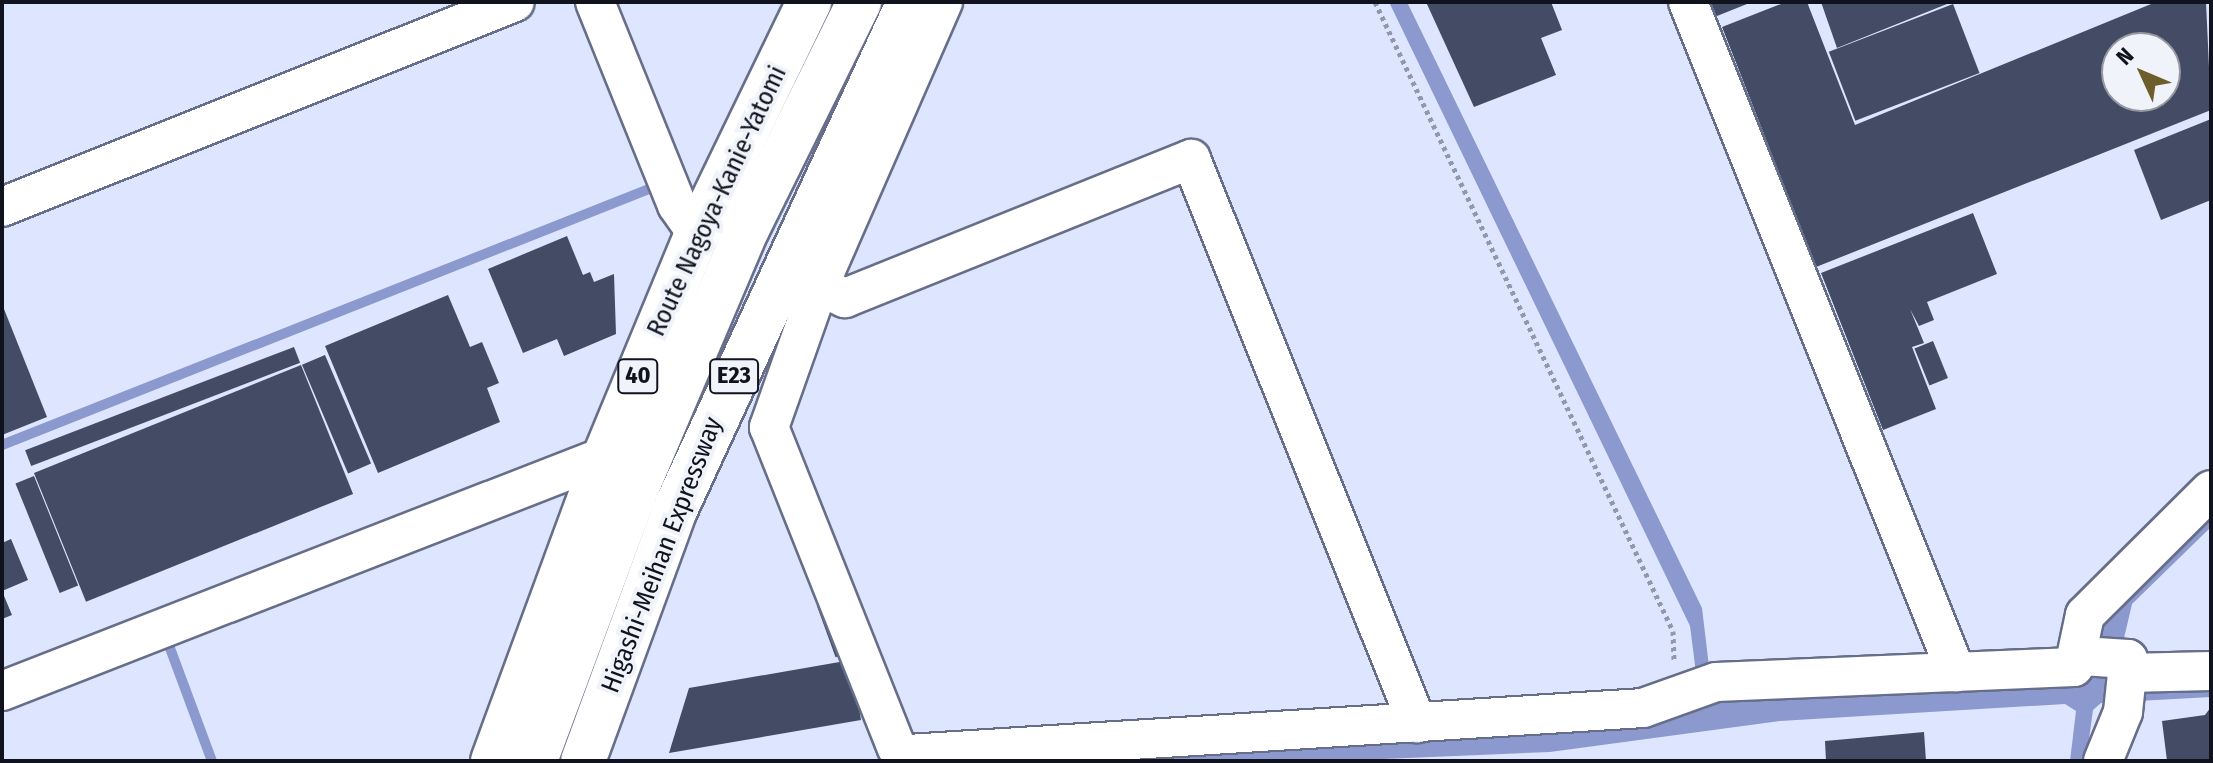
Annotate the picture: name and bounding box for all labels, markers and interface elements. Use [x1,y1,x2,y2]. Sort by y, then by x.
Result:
north arrow [2101,32,2181,112]
text: N [2111,42,2139,70]
street label: Route Nagoya-Kanie-Yatomi [641,61,793,341]
road number: 40 [616,356,660,396]
road number: E23 [708,356,760,396]
street label: Higashi-Meihan Expressway [595,413,729,697]

